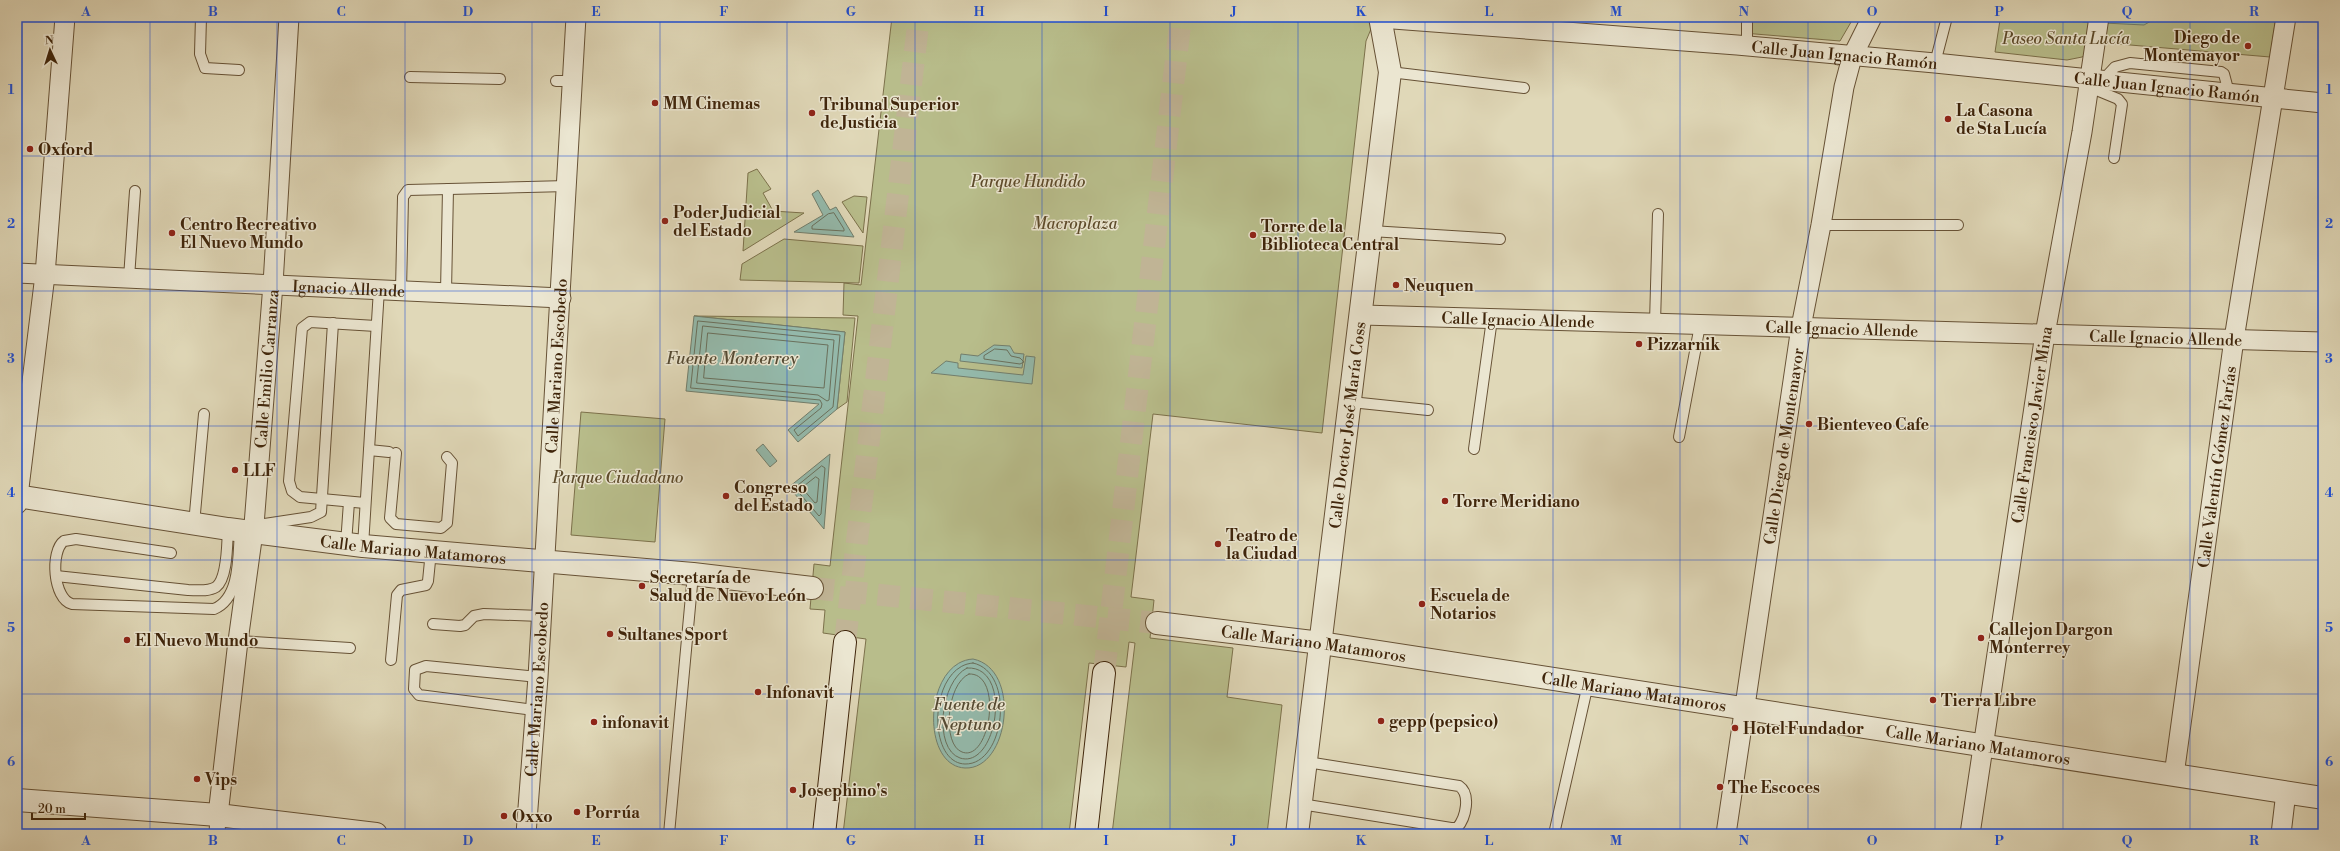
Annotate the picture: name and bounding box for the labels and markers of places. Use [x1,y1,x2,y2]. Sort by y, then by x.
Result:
place label: Diego de Montemayor [2143,28,2240,66]
marker: Diego de Montemayor [2243,41,2253,51]
place label: MM Cinemas [663,94,760,114]
place label: Tribunal Superior de Justicia [820,95,959,133]
marker: MM Cinemas [650,98,660,108]
place label: La Casona de Sta Lucía [1956,101,2047,139]
marker: Tribunal Superior de Justicia [807,108,817,118]
marker: La Casona de Sta Lucía [1943,114,1953,124]
place label: Oxford [38,140,93,160]
marker: Oxford [25,144,35,154]
place label: Poder Judicial del Estado [673,203,781,241]
place label: Centro Recreativo El Nuevo Mundo [180,215,317,253]
marker: Poder Judicial del Estado [660,216,670,226]
place label: Torre de la Biblioteca Central [1261,217,1400,255]
marker: Centro Recreativo El Nuevo Mundo [167,228,177,238]
marker: Torre de la Biblioteca Central [1248,230,1258,240]
place label: Neuquen [1404,276,1474,296]
marker: Neuquen [1391,280,1401,290]
place label: Pizzarnik [1647,335,1721,355]
marker: Pizzarnik [1634,339,1644,349]
place label: Bienteveo Cafe [1817,415,1929,435]
marker: Bienteveo Cafe [1804,419,1814,429]
place label: LLF [243,461,276,481]
marker: LLF [230,465,240,475]
place label: Congreso del Estado [734,478,813,516]
marker: Congreso del Estado [721,491,731,501]
place label: Torre Meridiano [1453,492,1580,512]
marker: Torre Meridiano [1440,496,1450,506]
place label: Teatro de la Ciudad [1226,526,1298,564]
marker: Teatro de la Ciudad [1213,539,1223,549]
place label: Secretaría de Salud de Nuevo León [650,568,806,606]
marker: Secretaría de Salud de Nuevo León [637,581,647,591]
place label: Escuela de Notarios [1430,586,1510,624]
marker: Escuela de Notarios [1417,599,1427,609]
place label: Callejon Dargon Monterrey [1989,620,2113,658]
place label: Sultanes Sport [618,625,728,645]
marker: Sultanes Sport [605,629,615,639]
place label: El Nuevo Mundo [135,631,258,651]
marker: Callejon Dargon Monterrey [1976,633,1986,643]
marker: El Nuevo Mundo [122,635,132,645]
place label: Infonavit [766,683,834,703]
marker: Infonavit [753,687,763,697]
place label: Tierra Libre [1941,691,2037,711]
marker: Tierra Libre [1928,695,1938,705]
place label: gepp (pepsico) [1389,712,1498,732]
place label: infonavit [602,713,669,733]
marker: gepp (pepsico) [1376,716,1386,726]
marker: infonavit [589,717,599,727]
place label: Hotel Fundador [1743,719,1864,739]
marker: Hotel Fundador [1730,723,1740,733]
place label: Vips [204,770,237,790]
marker: Vips [192,774,202,784]
place label: The Escoces [1728,778,1820,798]
place label: Josephino's [799,781,887,801]
marker: The Escoces [1715,782,1725,792]
marker: Josephino's [788,785,798,795]
place label: Porrúa [585,803,640,823]
place label: Oxxo [512,807,553,827]
marker: Porrúa [572,807,582,817]
marker: Oxxo [499,811,509,821]

